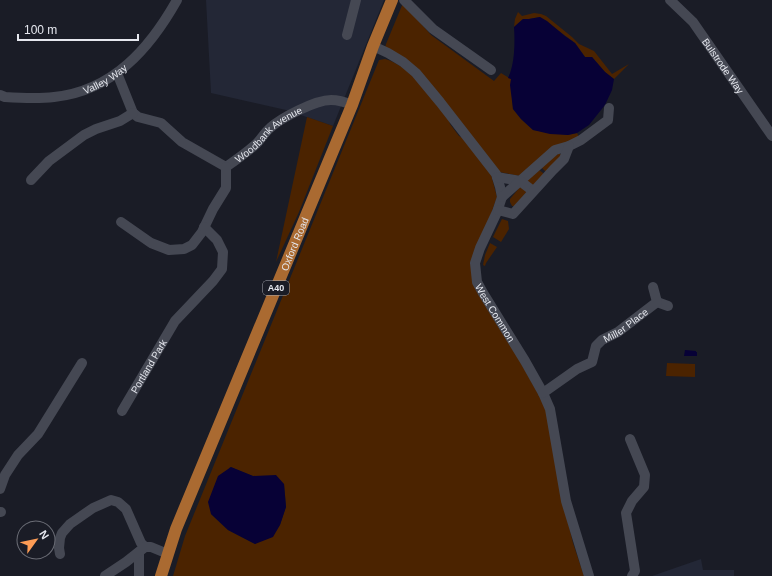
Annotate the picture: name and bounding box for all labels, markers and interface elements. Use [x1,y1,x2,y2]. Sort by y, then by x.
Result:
scale bar [18,16,138,42]
text: 100 m [24,23,57,37]
street label: Bulstrode Way [700,36,746,95]
street label: Valley Way [81,62,129,96]
street label: Woodbank Avenue [233,104,304,164]
street label: Oxford Road [278,216,310,272]
road number: A40 [263,281,289,295]
street label: West Common [473,282,517,344]
street label: Miller Place [601,306,650,344]
street label: Portland Park [128,336,169,395]
north arrow [16,520,56,560]
text: N [37,528,52,541]

